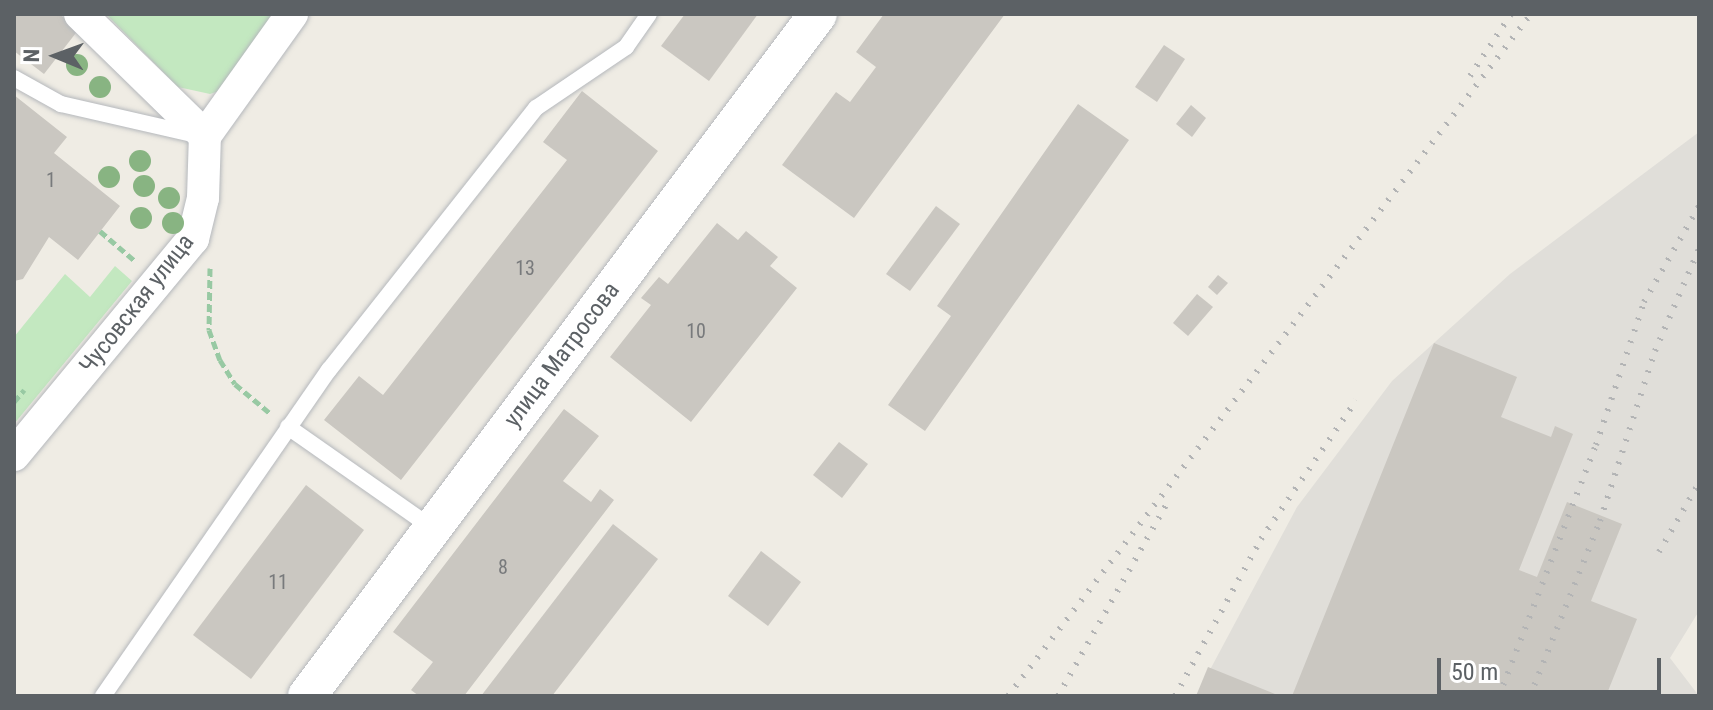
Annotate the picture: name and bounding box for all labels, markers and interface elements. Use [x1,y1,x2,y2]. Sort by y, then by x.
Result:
north arrow [16,16,96,96]
text: N [19,49,44,63]
house number: 1 [46,168,56,192]
street label: Чусовская улица [74,229,200,379]
house number: 13 [515,256,535,280]
street label: улица Матросова [498,277,626,433]
house number: 10 [686,319,706,343]
house number: 8 [498,555,508,579]
house number: 11 [268,570,288,594]
scale bar [1441,642,1665,692]
text: 50 m [1451,658,1498,686]

